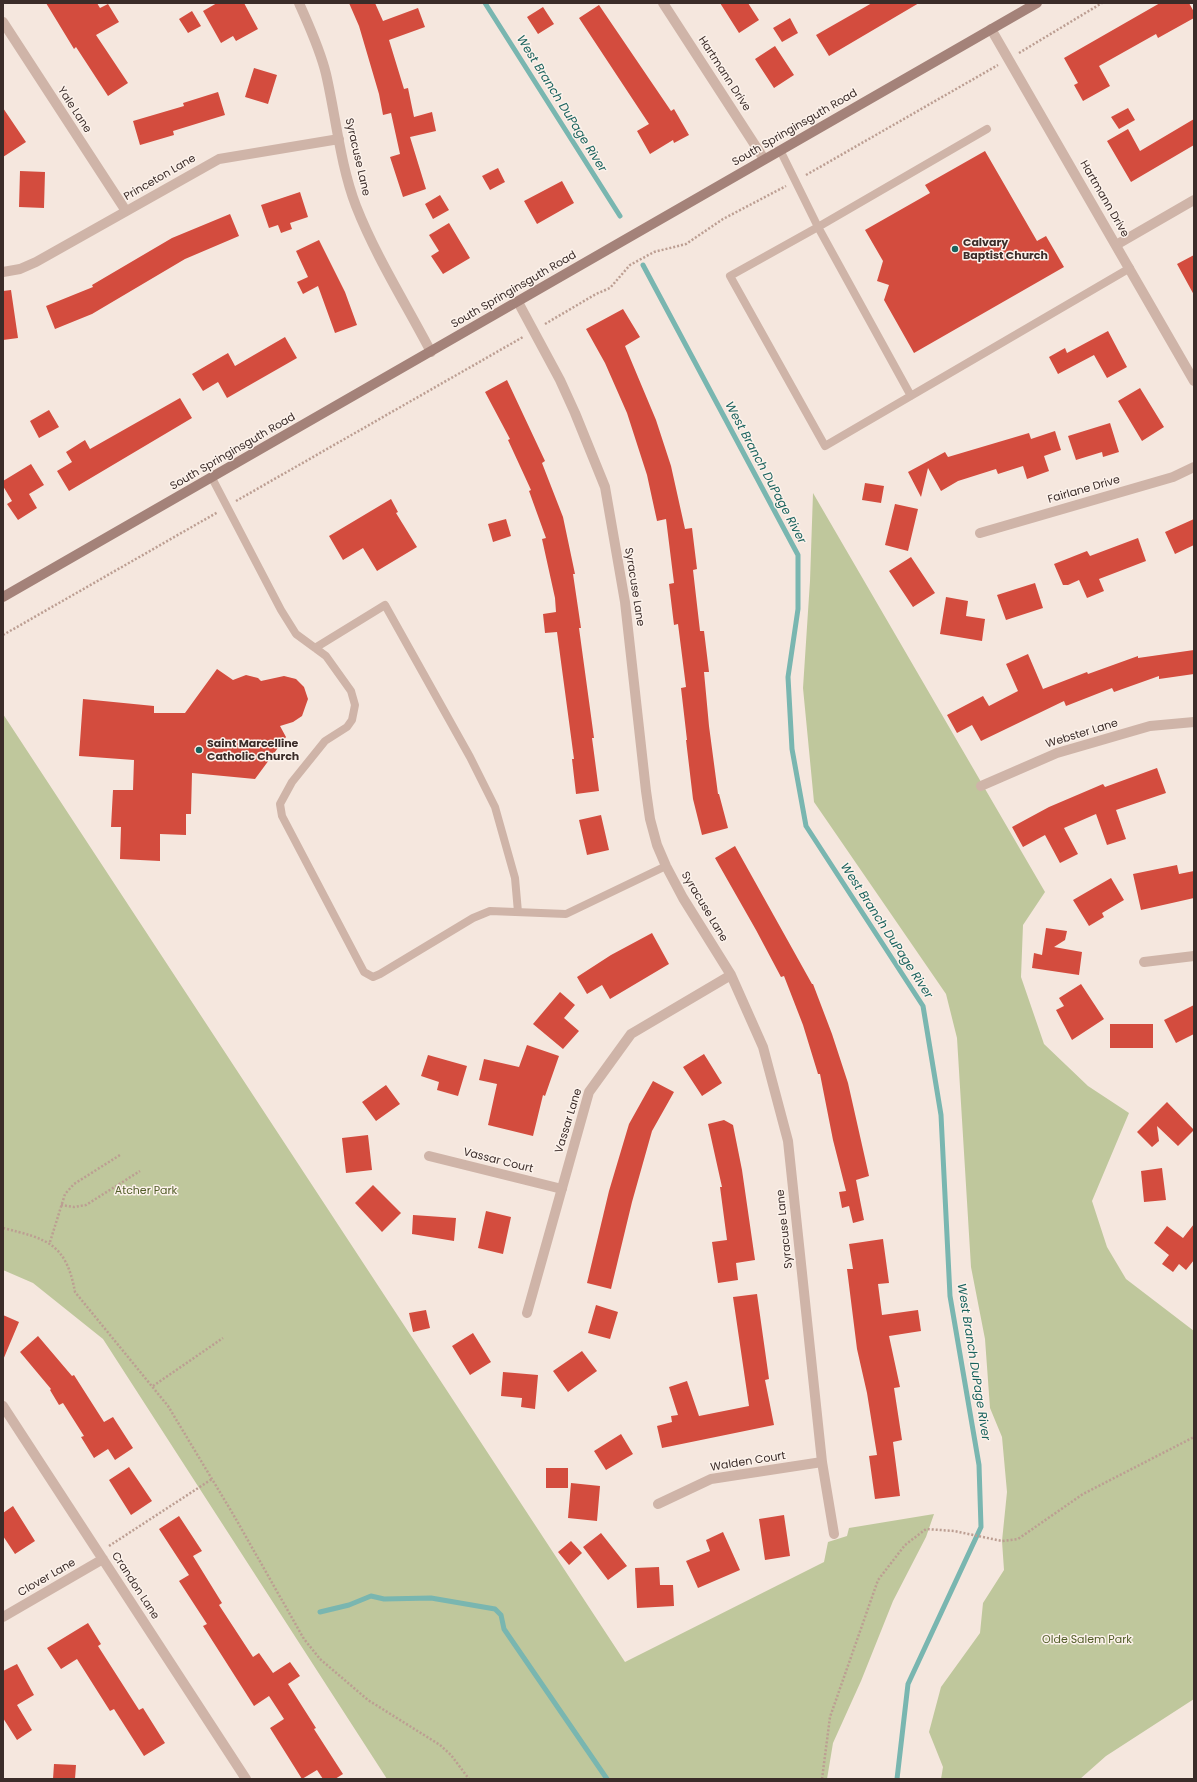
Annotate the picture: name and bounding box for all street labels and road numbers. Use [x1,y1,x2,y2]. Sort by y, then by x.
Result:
street label: Hartmann Drive [695,34,753,114]
street label: Yale Lane [54,84,94,136]
street label: South Springinsguth Road [730,87,860,169]
street label: Syracuse Lane [342,117,372,197]
street label: Princeton Lane [122,152,198,204]
street label: Hartmann Drive [1077,158,1131,240]
street label: South Springinsguth Road [449,249,579,331]
street label: South Springinsguth Road [168,411,298,493]
street label: Fairlane Drive [1046,473,1122,507]
street label: Syracuse Lane [621,547,647,627]
street label: Webster Lane [1044,717,1120,751]
street label: Syracuse Lane [678,870,730,944]
street label: Vassar Lane [553,1087,585,1155]
street label: Vassar Court [462,1146,534,1176]
street label: Syracuse Lane [774,1189,796,1269]
street label: Walden Court [710,1450,786,1474]
street label: Crandon Lane [108,1550,162,1622]
street label: Clover Lane [16,1556,78,1600]

